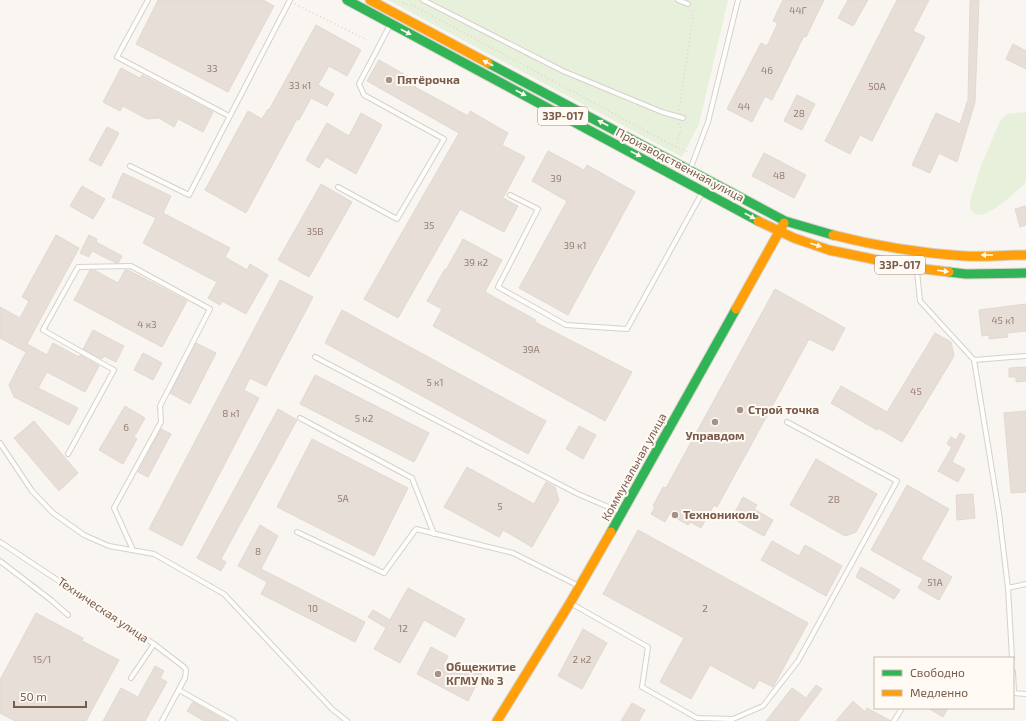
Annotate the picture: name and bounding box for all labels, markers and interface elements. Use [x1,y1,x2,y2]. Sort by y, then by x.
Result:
house number: 44Г [789,4,807,16]
one-way arrow [400,28,412,35]
one-way arrow [482,59,493,66]
house number: 33 [206,62,218,74]
house number: 46 [761,64,773,76]
place label: Пятёрочка [397,72,460,86]
marker: Пятёрочка [384,75,394,85]
house number: 33 к1 [289,79,311,91]
house number: 50А [868,80,887,92]
one-way arrow [515,90,527,96]
house number: 44 [738,100,750,112]
road number: 33Р-017 [538,107,588,125]
house number: 28 [793,107,805,119]
one-way arrow [597,120,608,126]
street label: Производственная улица [613,124,747,205]
one-way arrow [630,151,641,157]
house number: 48 [773,169,785,181]
house number: 39 [550,172,562,184]
one-way arrow [744,213,756,219]
house number: 35 [424,219,434,231]
house number: 35В [306,225,324,237]
house number: 39 к1 [564,239,586,251]
one-way arrow [810,242,822,248]
one-way arrow [980,252,993,258]
house number: 39 к2 [464,256,489,268]
road number: 33Р-017 [875,256,925,274]
one-way arrow [937,268,949,275]
house number: 45 к1 [991,314,1015,326]
house number: 4 к3 [137,318,157,330]
house number: 39А [522,343,541,355]
house number: 5 к1 [427,376,443,388]
house number: 45 [910,385,922,397]
place label: Строй точка [748,402,819,416]
marker: Строй точка [735,405,745,415]
house number: 8 к1 [222,407,240,419]
street label: Коммунальная улица [598,410,669,523]
house number: 5 к2 [355,412,374,424]
marker: Управдом [710,417,720,427]
house number: 6 [123,421,129,433]
place label: Управдом [686,428,745,442]
house number: 5А [337,492,350,504]
house number: 2В [828,493,840,505]
house number: 5 [497,500,503,512]
place label: Технониколь [683,507,759,521]
marker: Технониколь [670,510,680,520]
house number: 8 [255,545,261,557]
street label: Техническая улица [55,573,152,646]
house number: 51А [927,576,944,588]
house number: 10 [308,602,318,614]
house number: 2 [702,602,708,614]
house number: 12 [398,622,408,634]
house number: 15/1 [33,653,51,665]
house number: 2 к2 [573,653,592,665]
legend [874,657,1014,709]
place label: Общежитие КГМУ № 3 [446,659,516,687]
text: Свободно [910,665,965,679]
marker: Общежитие КГМУ № 3 [433,669,443,679]
scale bar [14,683,86,709]
text: Медленно [910,685,968,699]
text: 50 m [20,689,47,703]

